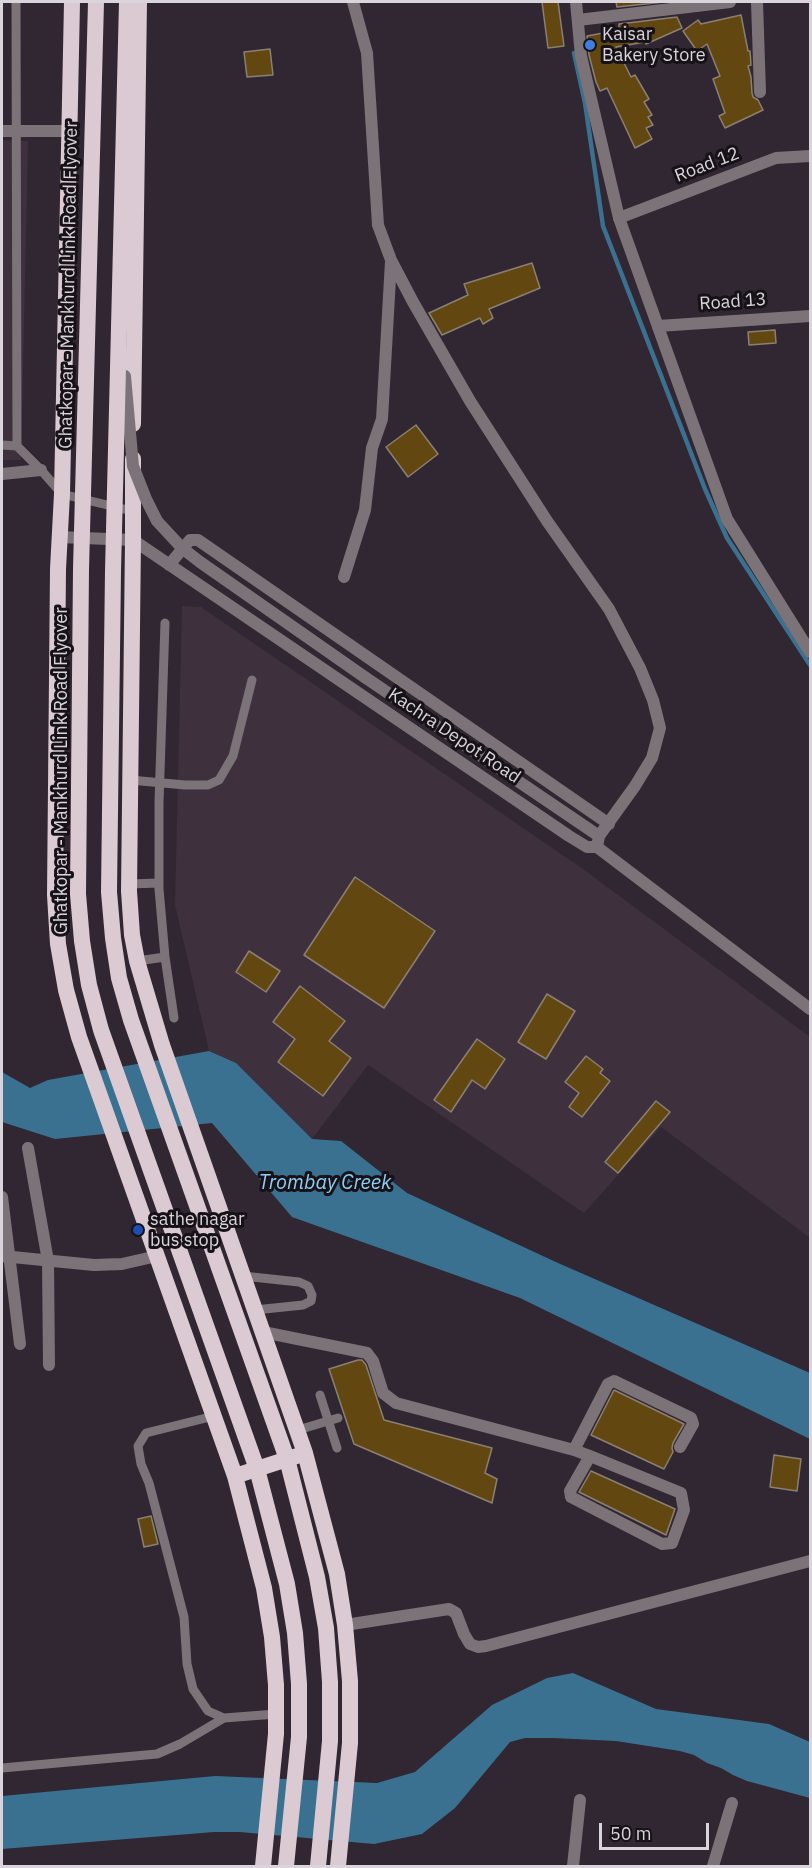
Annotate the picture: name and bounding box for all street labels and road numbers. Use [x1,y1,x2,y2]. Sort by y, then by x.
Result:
street label: Ghatkopar - Mankhurd Link Road Flyover [55,121,83,449]
street label: Road 12 [672,143,742,187]
street label: Road 13 [699,289,767,315]
street label: Ghatkopar - Mankhurd Link Road Flyover [51,607,73,935]
street label: Kachra Depot Road [384,684,524,788]

